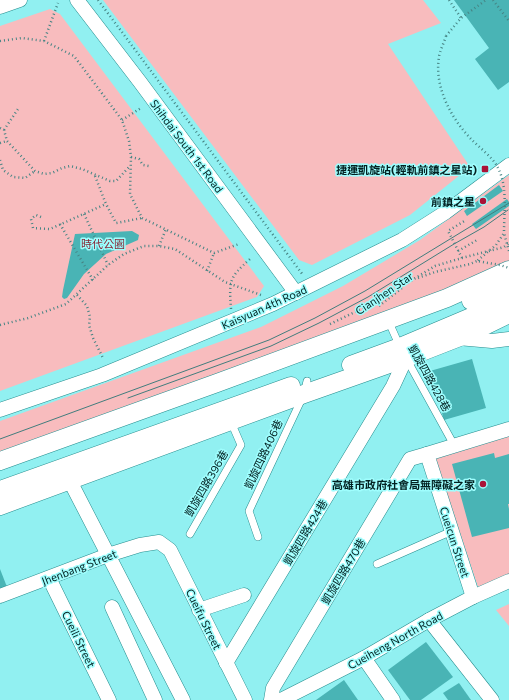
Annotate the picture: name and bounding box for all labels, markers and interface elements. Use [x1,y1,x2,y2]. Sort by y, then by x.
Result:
street label: Shihdai South 1st Road [148,97,226,195]
place label: 捷運凱旋站(輕軌前鎮之星站) [336,163,477,176]
marker: 捷運凱旋站(輕軌前鎮之星站) [480,164,490,174]
place label: 前鎮之星 [431,195,475,208]
marker: 前鎮之星 [478,196,488,206]
park label: 時代公園 [81,237,125,250]
street label: Cianjhen Star [353,269,416,317]
street label: Kaisyuan 4th Road [219,282,309,332]
street label: 凱旋四路428巷 [406,342,454,414]
street label: 凱旋四路406巷 [241,417,285,491]
street label: 凱旋四路396巷 [182,447,230,519]
place label: 高雄市政府社會局無障礙之家 [332,478,475,491]
marker: 高雄市政府社會局無障礙之家 [478,479,488,489]
street label: 凱旋四路424巷 [280,497,330,567]
street label: Cueicun Street [437,505,473,579]
street label: 凱旋四路470巷 [318,536,368,606]
street label: Jhenbang Street [40,547,119,588]
street label: Cueifu Street [184,586,225,652]
street label: Cueiheng North Road [345,608,445,672]
street label: Cueili Street [60,609,98,670]

